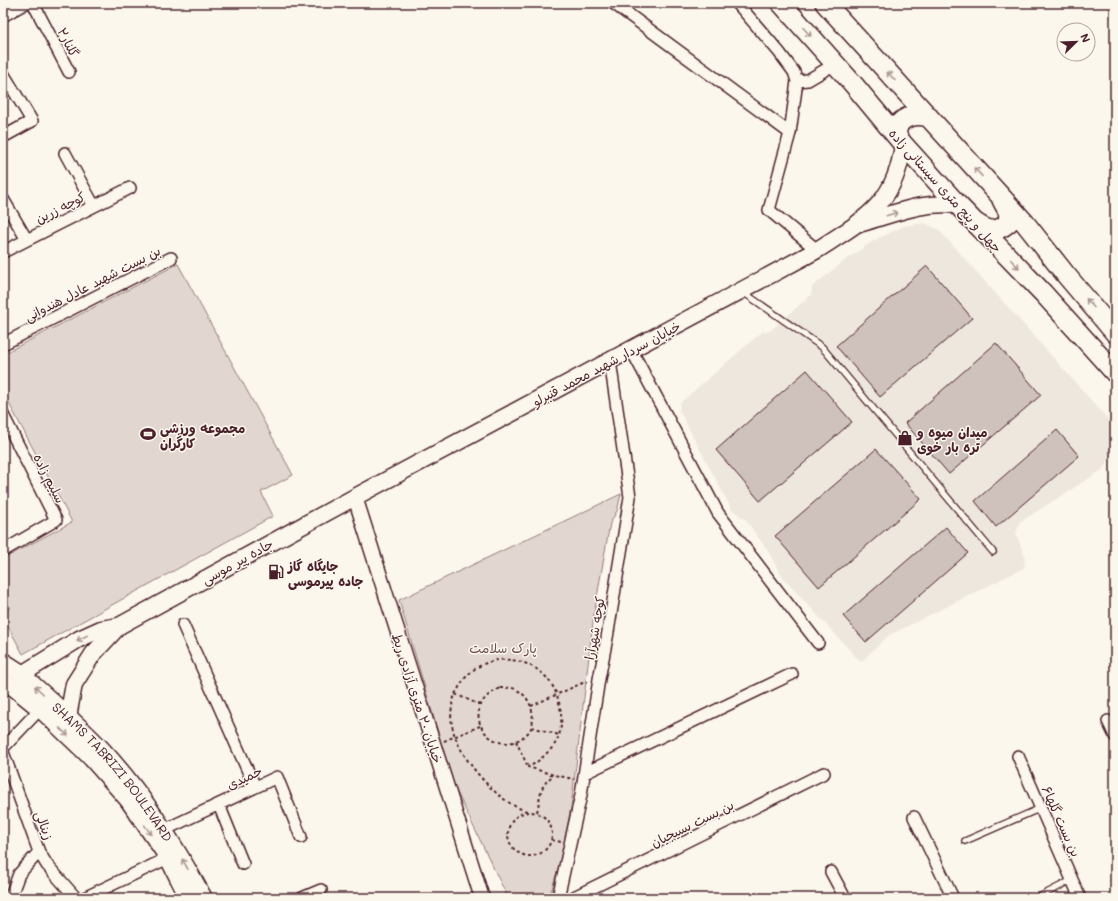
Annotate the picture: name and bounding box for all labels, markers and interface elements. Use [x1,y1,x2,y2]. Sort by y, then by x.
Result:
north arrow [1056,22,1096,62]
street label: گلنار۲ [54,24,84,60]
one-way arrow [802,27,812,37]
text: N [1077,31,1094,45]
one-way arrow [886,71,896,81]
street label: چهل و پنج متری سیستانی زاده [884,124,1006,257]
one-way arrow [974,167,983,177]
street label: کوچه زرین [32,187,89,228]
one-way arrow [886,210,899,217]
street label: بن بست شهید عادل هندوانی [21,241,164,327]
one-way arrow [1010,259,1019,269]
one-way arrow [1085,298,1094,308]
street label: خیابان سردار شهید محمد قنبرلو [528,317,684,411]
place label: مجموعه ورزشی کارگران [160,419,245,451]
place label: میدان میوه و تره بار خوی [916,423,988,456]
sports icon: مجموعه ورزشی کارگران [139,425,157,443]
shop icon: میدان میوه و تره بار خوی [896,429,914,447]
street label: سلیم زاده [28,450,70,507]
street label: جاده پیر موسی [198,534,277,589]
place label: جایگاه گاز جاده پیرموسی [287,557,364,590]
fuel station icon: جایگاه گاز جاده پیرموسی [267,563,285,581]
street label: کوچه شهرآرا [580,594,609,661]
street label: خیابان ۲۰ متری آزادی ربط [388,631,447,766]
one-way arrow [76,635,88,642]
park label: پارک سلامت [469,639,537,657]
one-way arrow [34,686,45,695]
street label: SHAMS TABRIZI BOULEVARD [49,698,177,844]
one-way arrow [59,727,69,737]
street label: حمیدی [223,761,265,794]
street label: بن بست گلها۶ [1038,783,1085,860]
street label: بن بست بسیجیان [648,796,737,851]
street label: زینالی [30,808,58,843]
one-way arrow [144,825,152,836]
one-way arrow [181,858,189,870]

